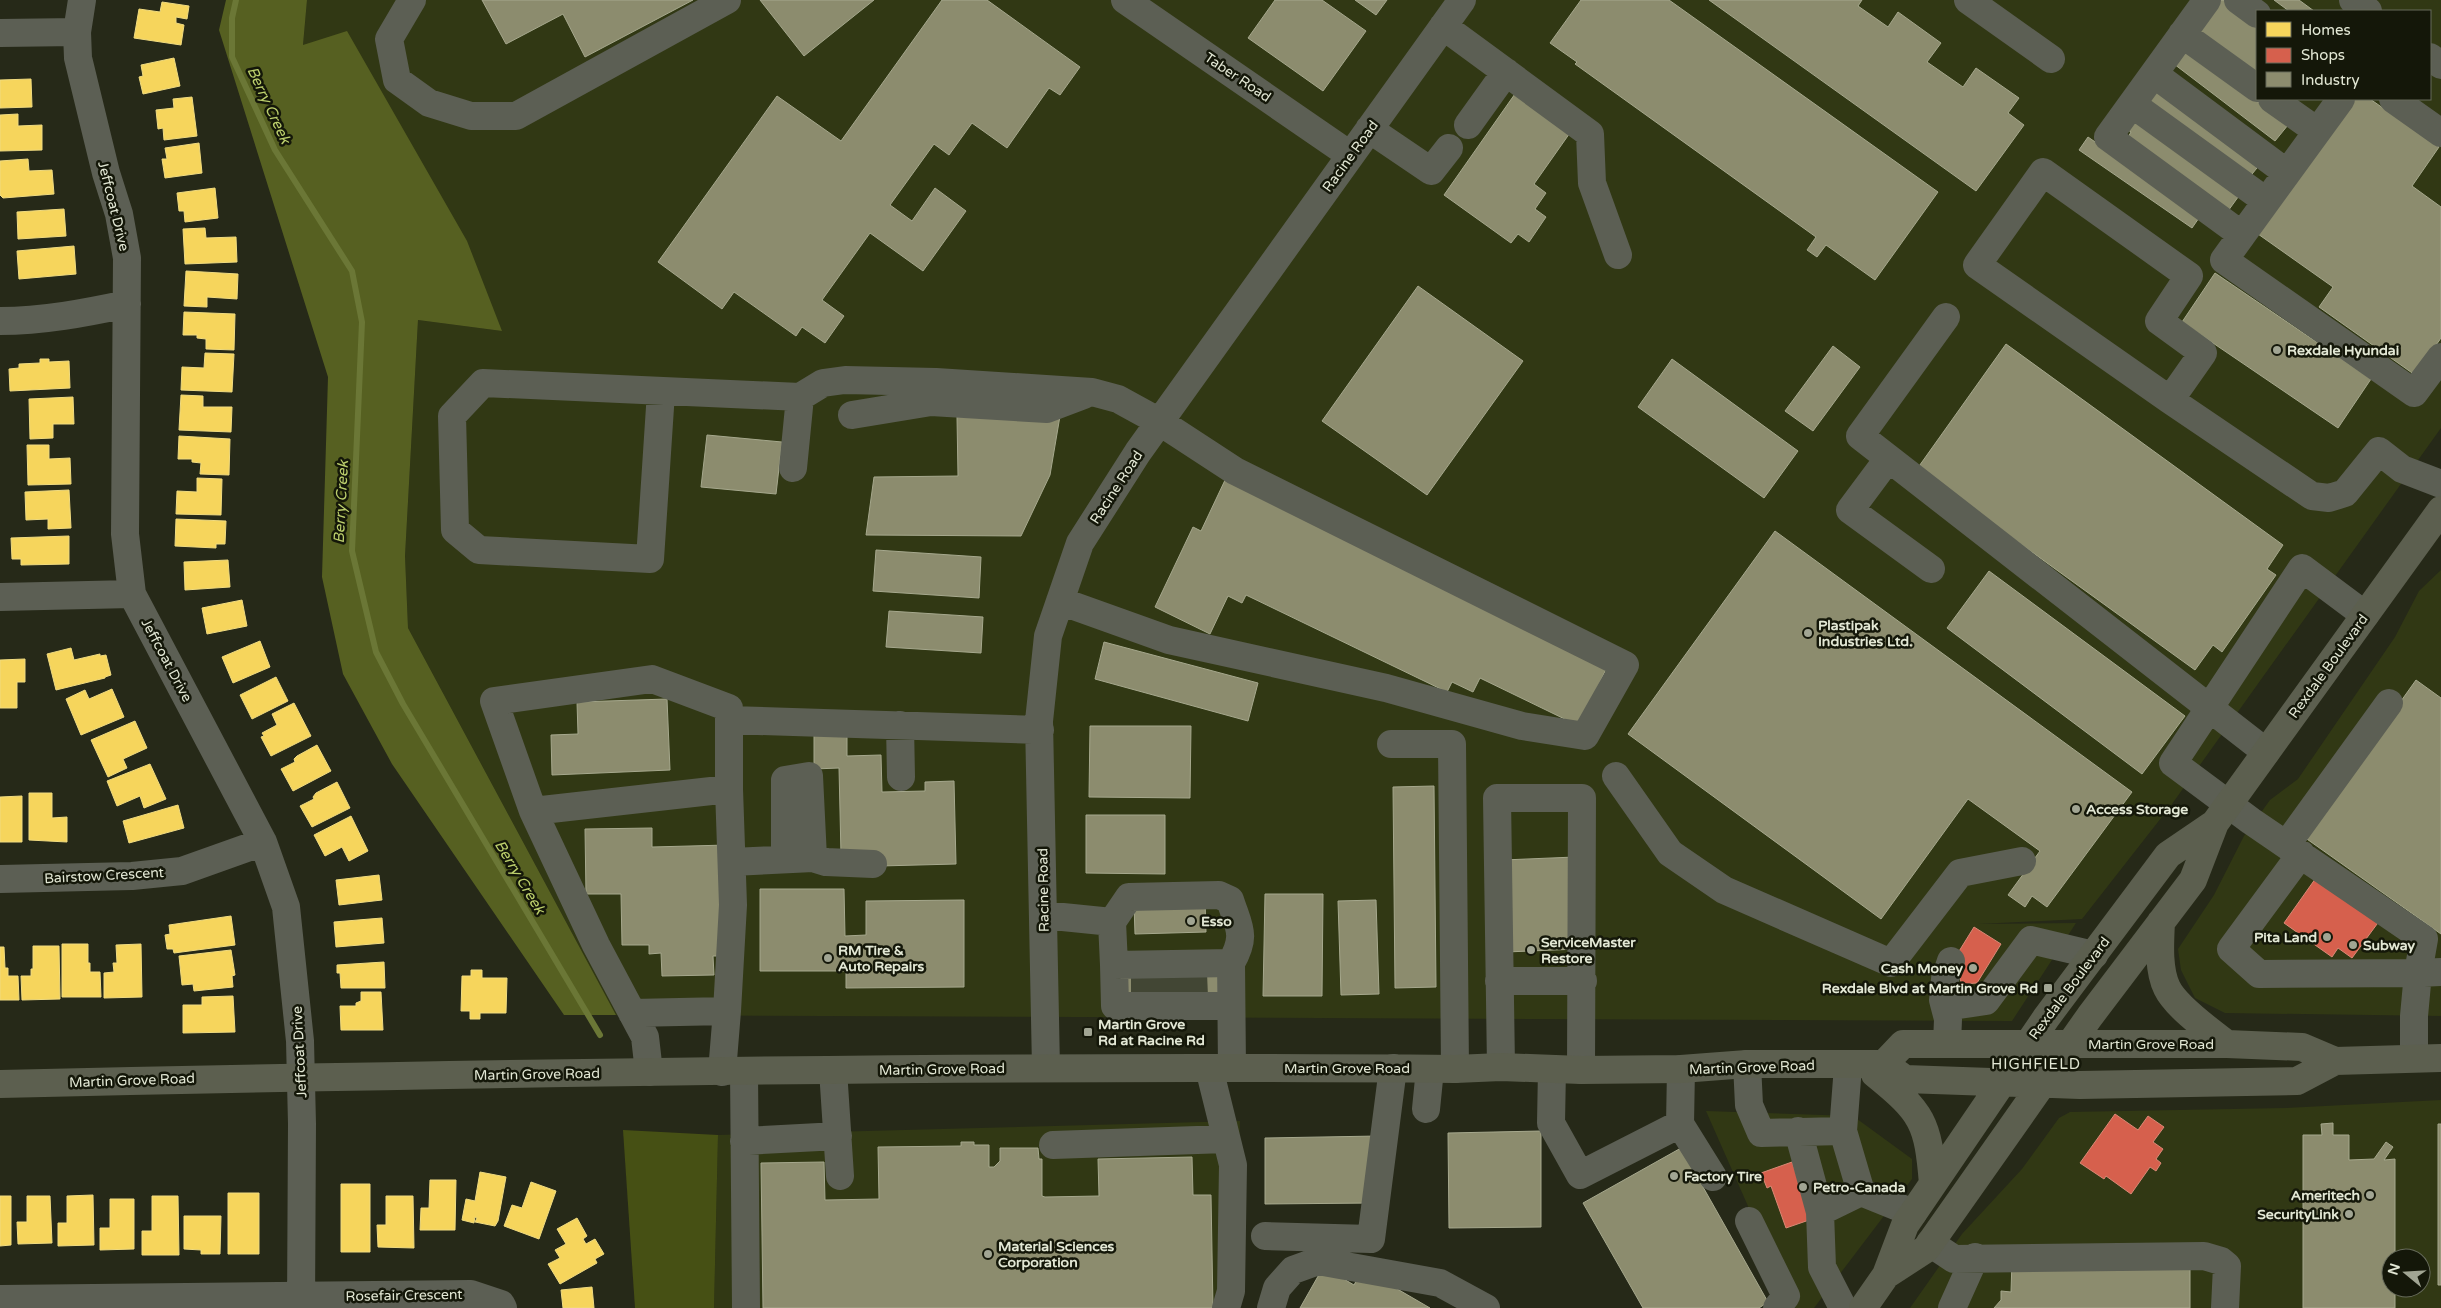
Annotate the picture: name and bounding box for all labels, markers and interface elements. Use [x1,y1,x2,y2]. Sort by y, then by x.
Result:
legend [2256,10,2431,100]
text: Homes [2301,21,2351,39]
text: Shops [2301,46,2345,64]
street label: Taber Road [1201,49,1274,106]
water label: Berry Creek [243,63,296,148]
text: Industry [2301,71,2360,89]
street label: Racine Road [1319,117,1382,195]
street label: Jeffcoat Drive [94,159,133,253]
place label: Rexdale Hyundai [2287,342,2399,359]
marker: Rexdale Hyundai [2271,344,2283,356]
street label: Racine Road [1086,447,1146,527]
water label: Berry Creek [330,458,352,544]
street label: Rexdale Boulevard [2285,611,2372,722]
street label: Jeffcoat Drive [137,616,196,705]
place label: Plastipak Industries Ltd. [1818,617,1913,650]
marker: Plastipak Industries Ltd. [1802,627,1814,639]
place label: Access Storage [2086,801,2188,818]
marker: Access Storage [2070,803,2082,815]
water label: Berry Creek [491,837,550,919]
street label: Racine Road [1034,848,1053,932]
street label: Bairstow Crescent [44,864,165,887]
place label: Esso [1201,913,1232,930]
marker: Esso [1185,915,1197,927]
place label: Pita Land [2254,929,2317,946]
marker: Pita Land [2321,931,2333,943]
place label: ServiceMaster Restore [1541,934,1636,967]
street label: Rexdale Boulevard [2025,934,2114,1043]
place label: Subway [2363,937,2416,954]
marker: Subway [2347,939,2359,951]
place label: RM Tire & Auto Repairs [838,942,925,975]
marker: ServiceMaster Restore [1525,944,1537,956]
marker: RM Tire & Auto Repairs [822,952,834,964]
place label: Cash Money [1881,960,1963,977]
marker: Cash Money [1967,962,1979,974]
place label: Rexdale Blvd at Martin Grove Rd [1822,980,2038,997]
marker: Rexdale Blvd at Martin Grove Rd [2042,982,2054,994]
street label: Jeffcoat Drive [289,1006,310,1098]
place label: Martin Grove Rd at Racine Rd [1098,1016,1205,1049]
marker: Martin Grove Rd at Racine Rd [1082,1026,1094,1038]
street label: Martin Grove Road [2088,1036,2214,1053]
district label: HIGHFIELD [1991,1055,2081,1073]
street label: Martin Grove Road [1689,1057,1815,1078]
street label: Martin Grove Road [879,1060,1005,1079]
street label: Martin Grove Road [1284,1060,1410,1077]
street label: Martin Grove Road [474,1065,600,1084]
street label: Martin Grove Road [69,1070,195,1091]
place label: Factory Tire [1684,1168,1762,1185]
marker: Factory Tire [1668,1170,1680,1182]
place label: Petro-Canada [1813,1179,1906,1196]
marker: Petro-Canada [1797,1181,1809,1193]
place label: Ameritech [2291,1187,2360,1204]
marker: Ameritech [2364,1189,2376,1201]
place label: SecurityLink [2257,1206,2339,1223]
marker: SecurityLink [2343,1208,2355,1220]
place label: Material Sciences Corporation [998,1238,1115,1271]
marker: Material Sciences Corporation [982,1248,994,1260]
north arrow [2381,1248,2431,1298]
text: N [2384,1261,2404,1277]
street label: Rosefair Crescent [345,1286,463,1305]

